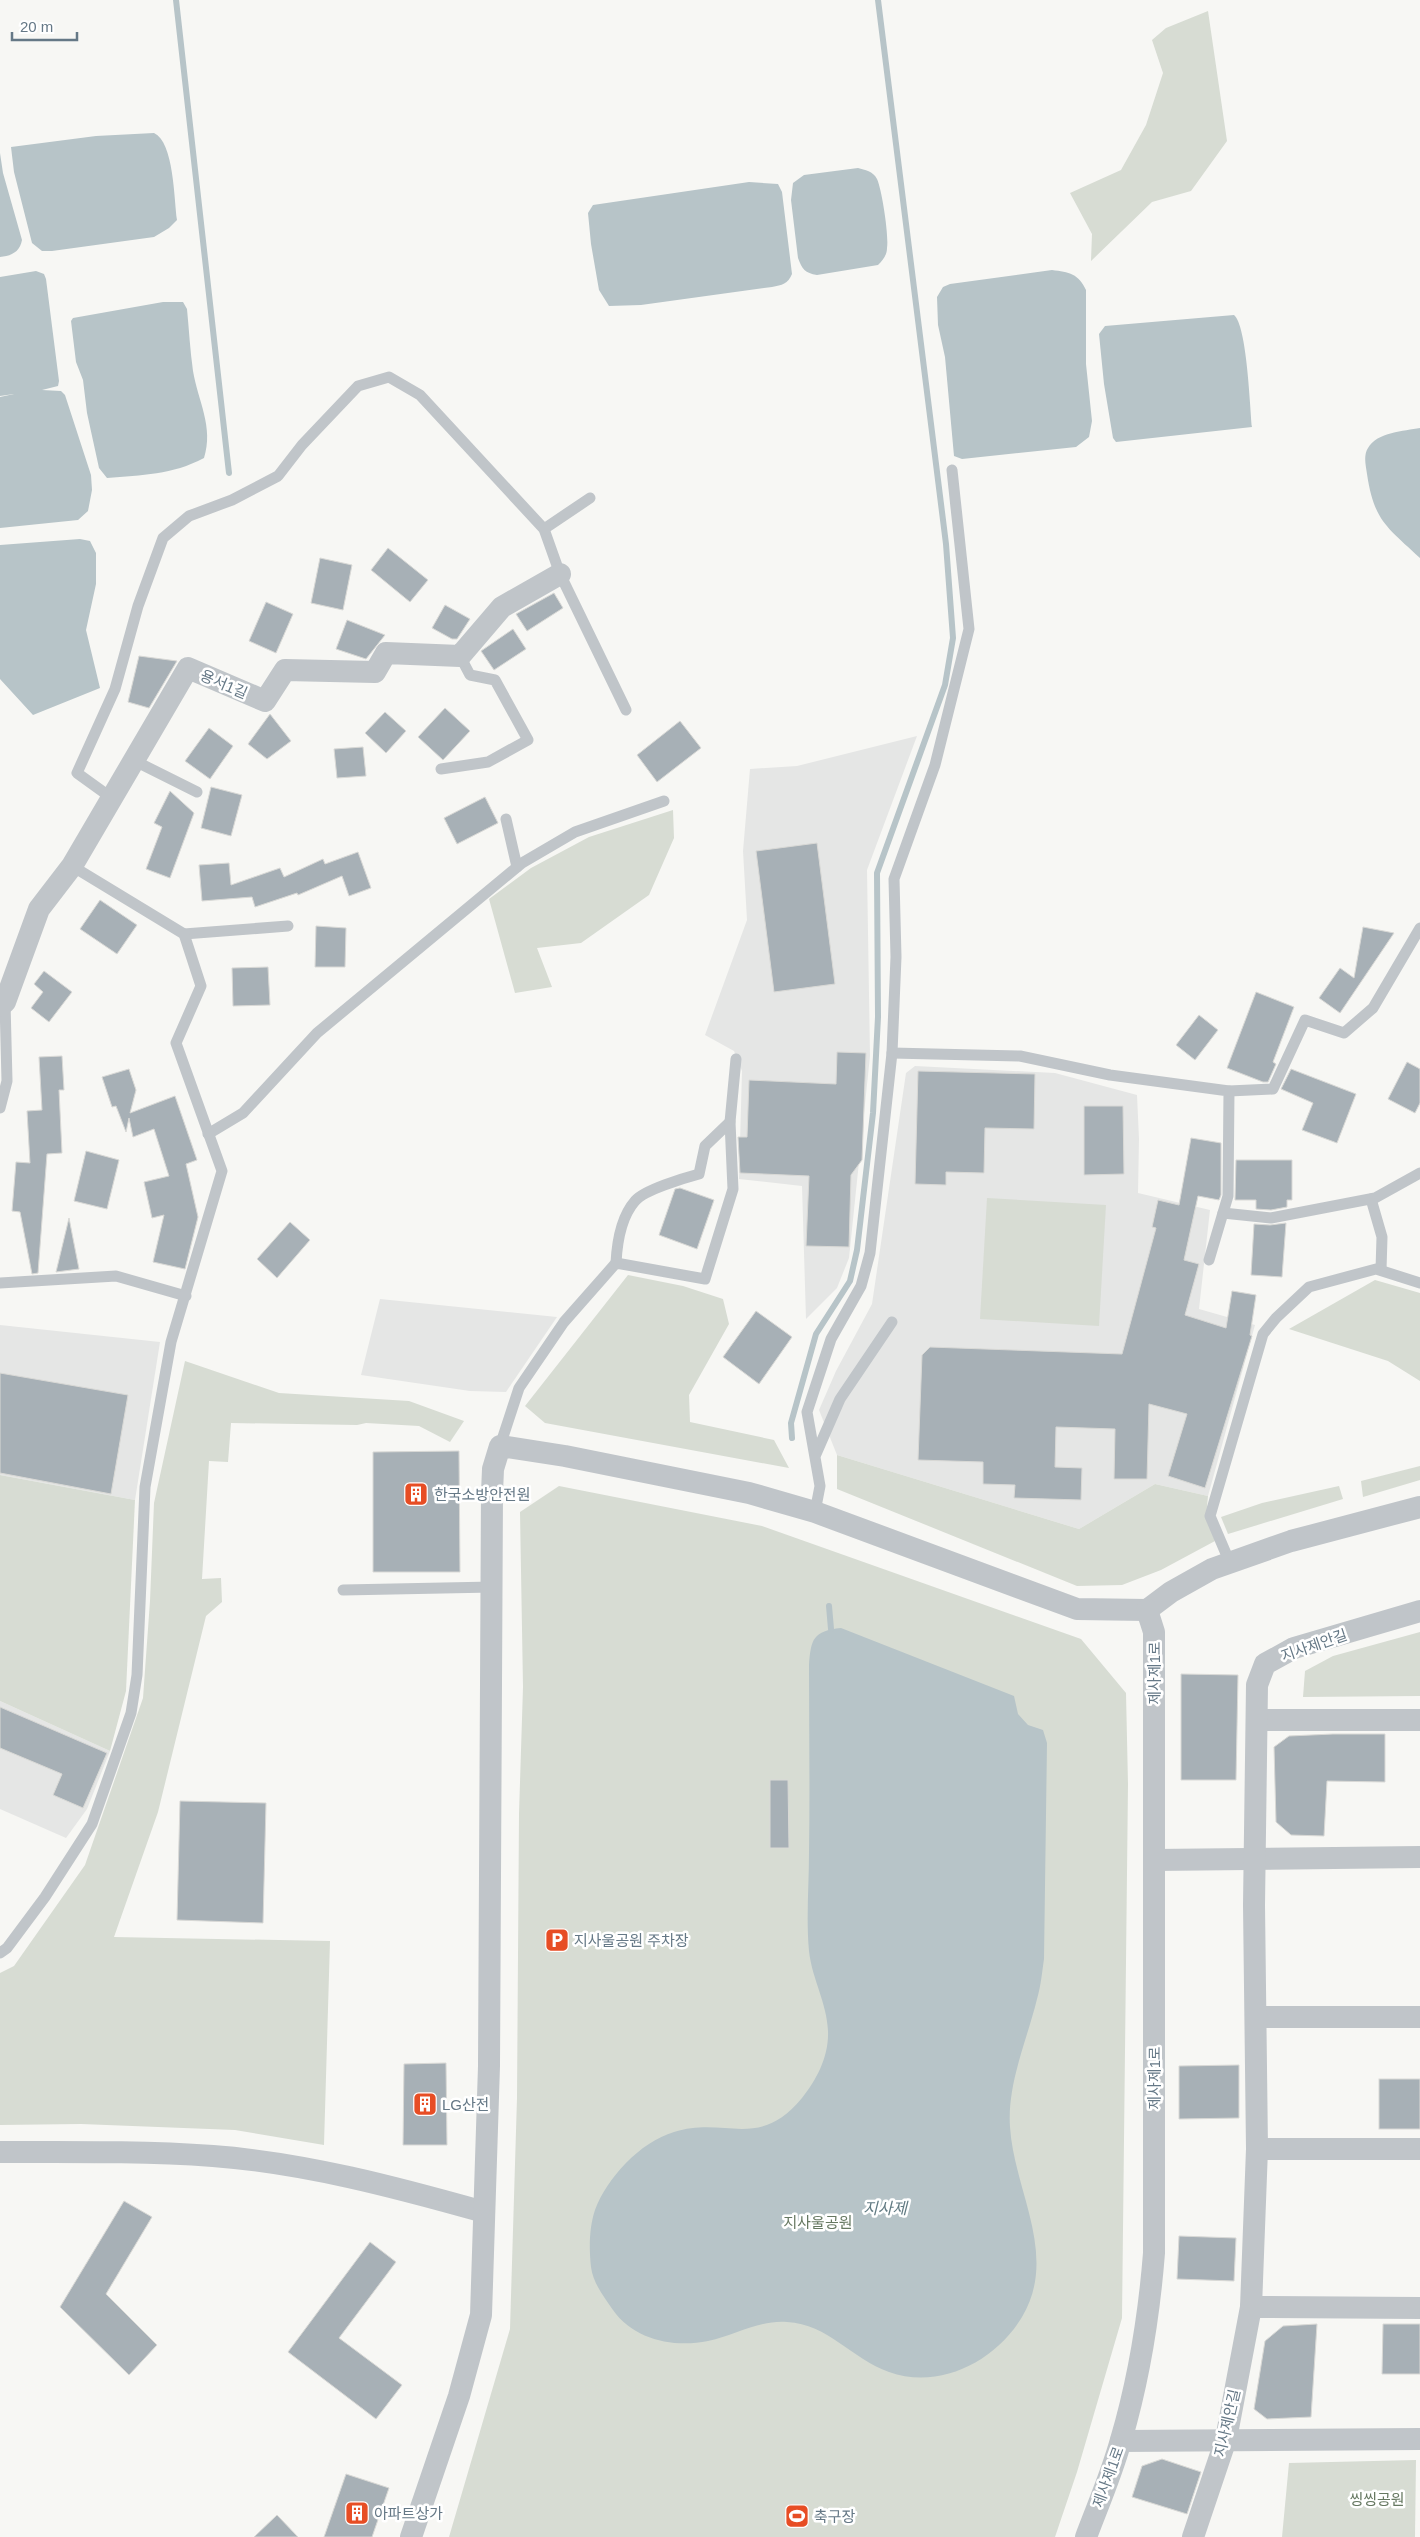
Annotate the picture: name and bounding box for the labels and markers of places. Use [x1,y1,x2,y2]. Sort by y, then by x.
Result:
building icon: 한국소방안전원 [403,1481,429,1507]
place label: 한국소방안전원 [434,1486,531,1503]
parking icon: 지사울공원 주차장 [544,1927,570,1953]
place label: 지사울공원 주차장 [574,1932,689,1949]
building icon: LG산전 [412,2091,438,2117]
place label: LG산전 [442,2096,490,2113]
building icon: 아파트상가 [344,2500,370,2526]
sports icon: 축구장 [784,2503,810,2529]
place label: 아파트상가 [374,2505,443,2522]
place label: 축구장 [814,2508,856,2525]

